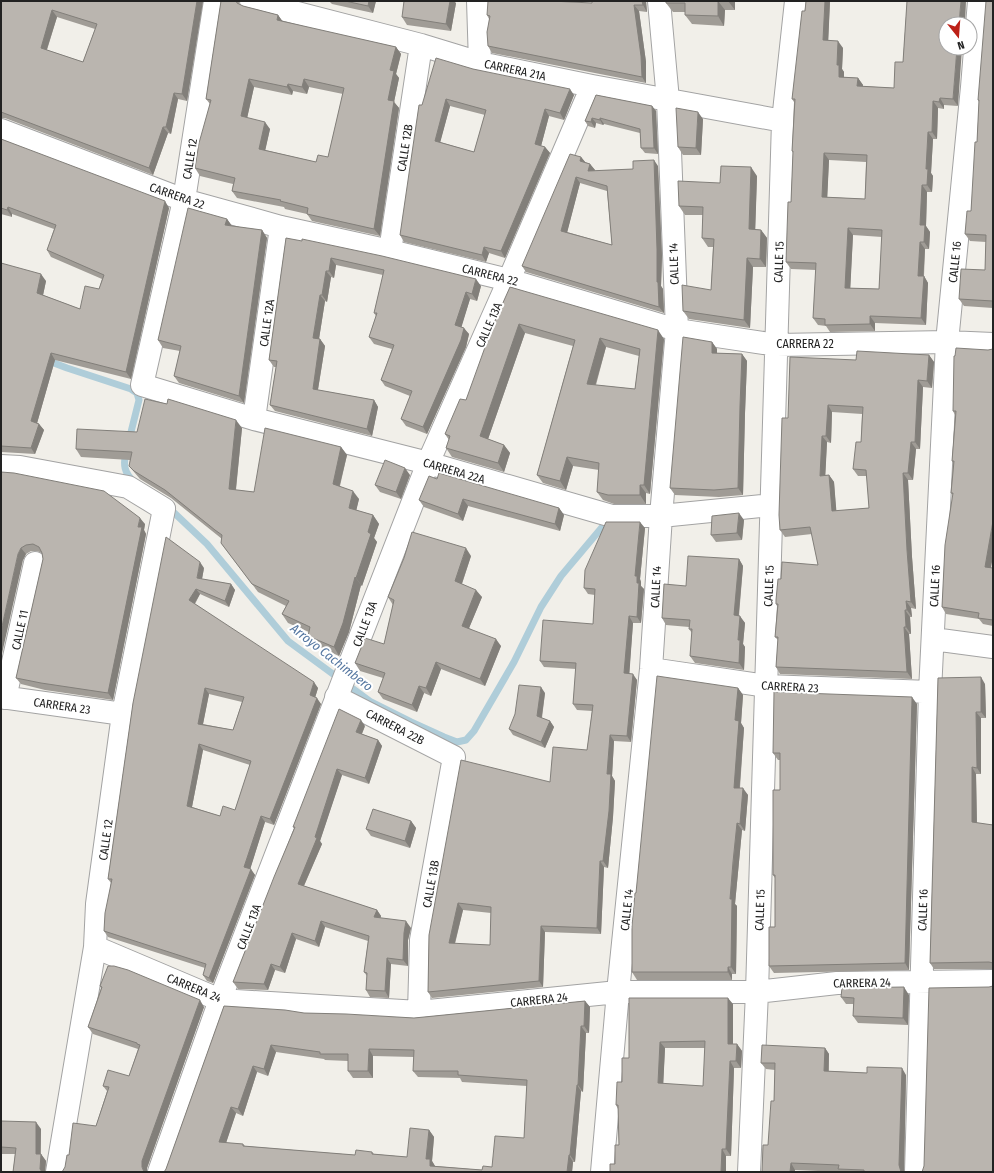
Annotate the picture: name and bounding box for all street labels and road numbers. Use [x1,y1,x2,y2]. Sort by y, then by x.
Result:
street label: CARRERA 21A [483,57,548,84]
street label: CALLE 12B [394,123,416,173]
street label: CALLE 12 [180,137,200,181]
street label: CARRERA 22 [148,180,206,212]
street label: CALLE 15 [771,240,787,283]
street label: CALLE 16 [946,240,964,284]
street label: CALLE 14 [666,243,682,285]
street label: CARRERA 22 [460,261,520,289]
street label: CALLE 12A [257,298,277,348]
street label: CALLE 13A [473,300,505,350]
street label: CARRERA 22 [776,337,834,351]
street label: CARRERA 22A [421,455,487,487]
street label: CALLE 15 [761,564,777,607]
street label: CALLE 14 [648,565,664,608]
street label: CALLE 16 [927,565,943,607]
street label: CALLE 13A [350,598,380,649]
street label: CALLE 11 [9,609,31,651]
street label: CARRERA 23 [761,679,819,695]
street label: CARRERA 23 [33,695,91,717]
street label: CARRERA 22B [363,706,427,748]
street label: CALLE 12 [96,818,116,862]
street label: CALLE 13B [420,859,442,909]
street label: CALLE 14 [618,888,636,932]
street label: CALLE 15 [752,888,768,931]
street label: CALLE 16 [915,889,931,931]
street label: CALLE 13A [234,901,264,952]
street label: CARRERA 24 [165,971,224,1005]
street label: CARRERA 24 [833,975,891,991]
street label: CARRERA 24 [510,990,569,1010]

